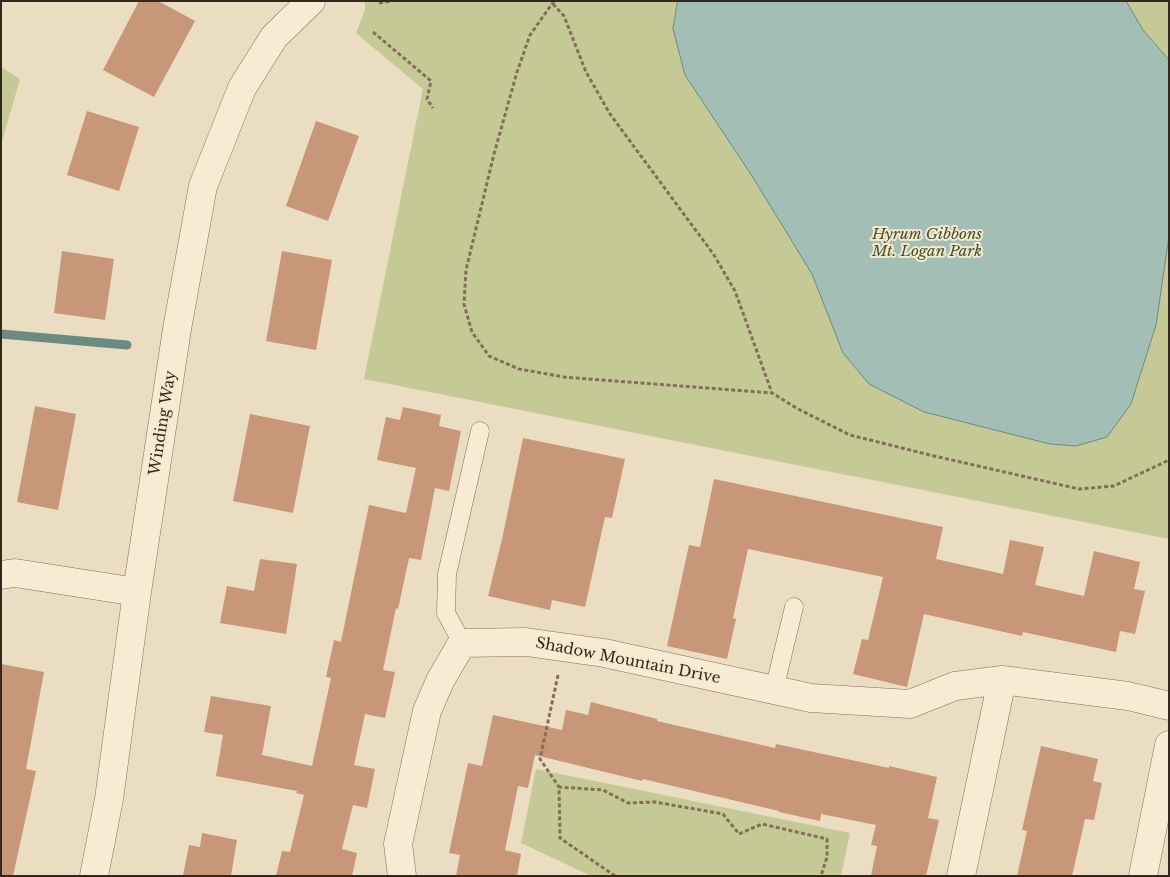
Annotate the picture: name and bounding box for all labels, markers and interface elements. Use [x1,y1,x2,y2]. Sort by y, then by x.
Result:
park label: Hyrum Gibbons Mt. Logan Park [872,226,982,261]
street label: Winding Way [146,369,180,477]
street label: Shadow Mountain Drive [534,634,722,688]

